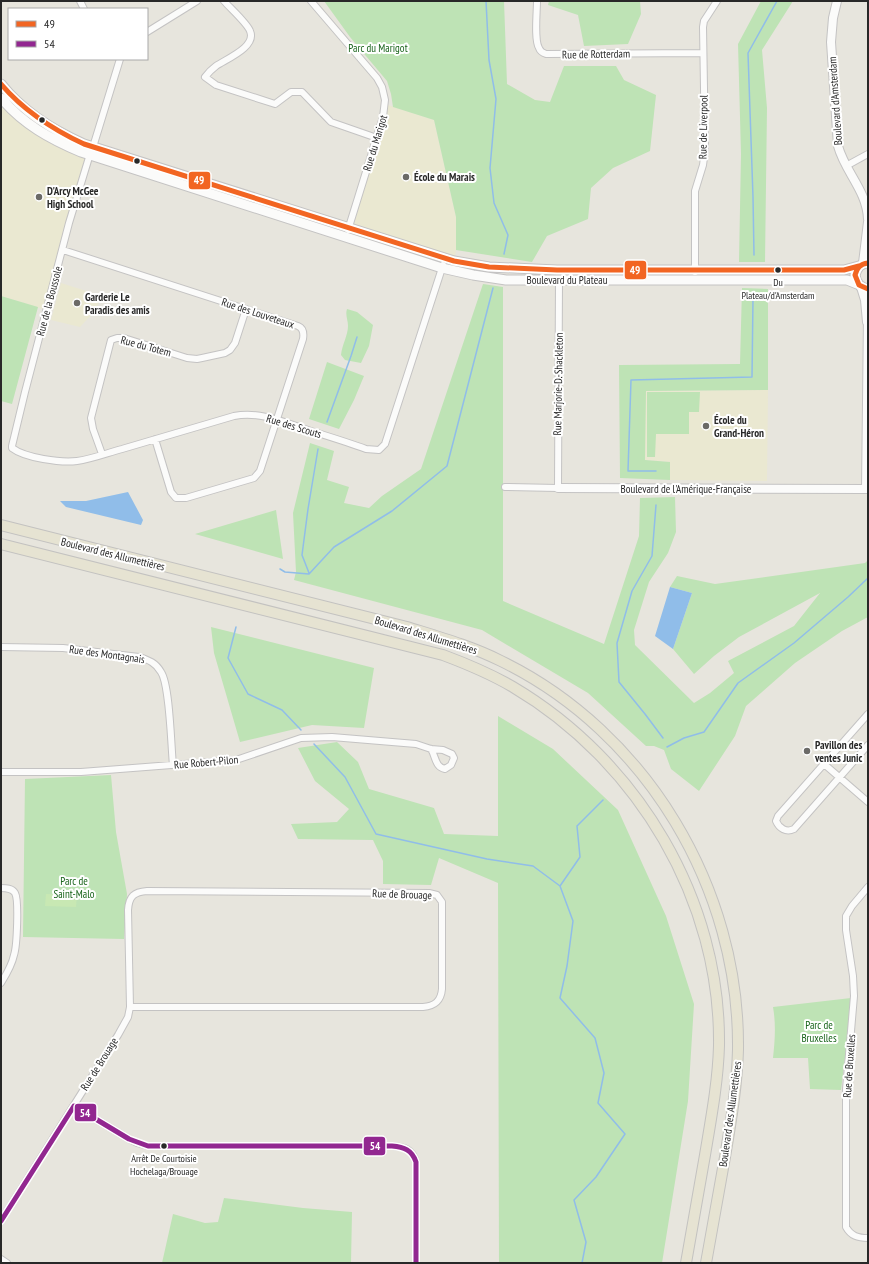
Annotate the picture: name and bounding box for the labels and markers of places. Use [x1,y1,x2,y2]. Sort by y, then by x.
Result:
unlabelled marker [37,115,47,125]
unlabelled marker [132,156,142,166]
place label: École du Marais [414,170,475,184]
marker: École du Marais [401,172,411,182]
place label: D'Arcy McGee High School [47,184,99,211]
marker: D'Arcy McGee High School [34,192,44,202]
marker: Du Plateau/d'Amsterdam [773,265,783,275]
place label: Du Plateau/d'Amsterdam [741,276,815,302]
place label: Garderie Le Paradis des amis [85,290,150,317]
marker: Garderie Le Paradis des amis [72,298,82,308]
place label: École du Grand-Héron [714,413,764,440]
marker: École du Grand-Héron [701,421,711,431]
place label: Pavillon des ventes Junic [814,738,862,765]
marker: Pavillon des ventes Junic [802,746,812,756]
marker: Arrêt De Courtoisie Hochelaga/Brouage [159,1141,169,1151]
place label: Arrêt De Courtoisie Hochelaga/Brouage [130,1152,198,1178]

